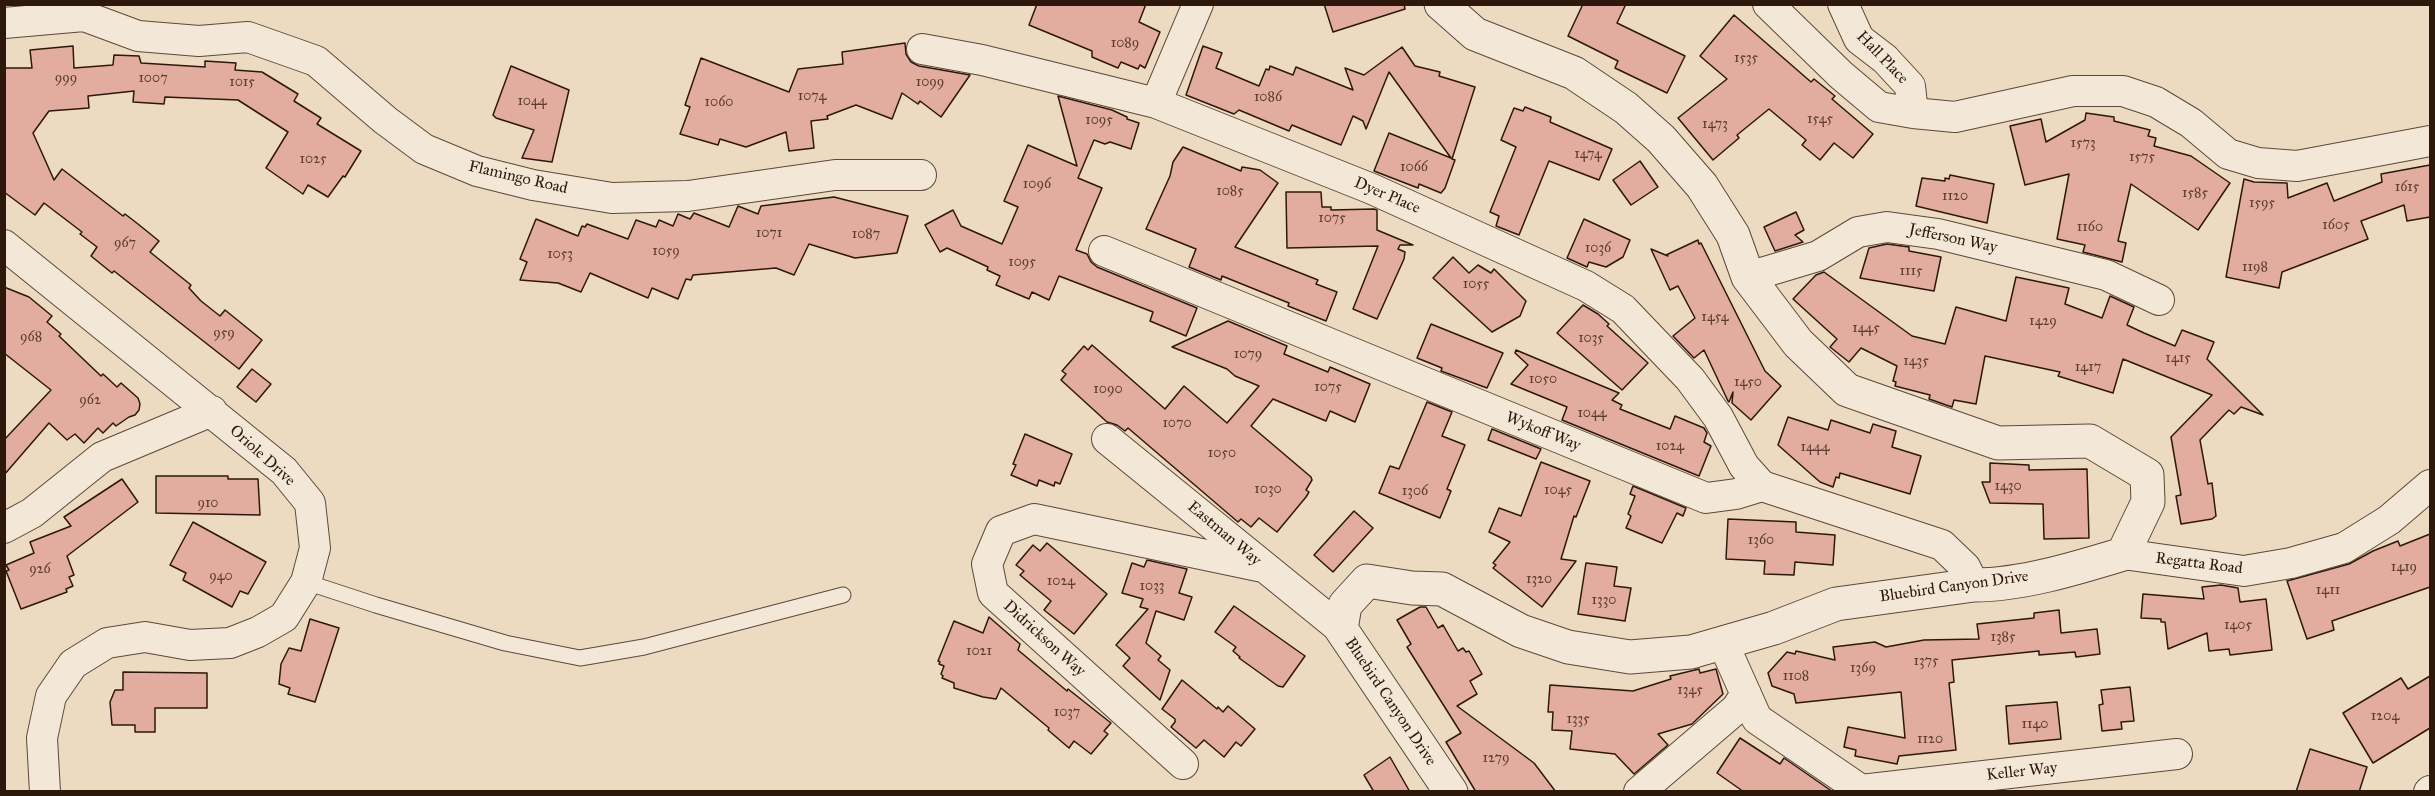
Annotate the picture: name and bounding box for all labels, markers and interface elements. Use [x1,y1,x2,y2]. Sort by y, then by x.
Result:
street label: Hall Place [1852,27,1912,89]
house number: 1089 [1111,36,1139,52]
house number: 1535 [1734,51,1758,67]
house number: 999 [55,71,77,87]
house number: 1007 [138,71,168,87]
house number: 1015 [229,75,255,91]
house number: 1099 [916,75,944,91]
house number: 1074 [798,89,826,105]
house number: 1086 [1254,90,1282,106]
house number: 1044 [517,94,547,110]
house number: 1060 [705,95,733,111]
house number: 1545 [1807,112,1833,128]
house number: 1095 [1085,113,1113,129]
house number: 1473 [1702,117,1728,133]
house number: 1573 [2070,136,2096,152]
house number: 1474 [1574,147,1602,163]
house number: 1575 [2129,150,2155,166]
house number: 1025 [300,152,326,168]
street label: Flamingo Road [467,157,569,199]
house number: 1066 [1400,160,1428,176]
street label: Dyer Place [1351,174,1423,218]
house number: 1096 [1023,177,1051,193]
house number: 1615 [2395,180,2419,196]
house number: 1085 [1216,184,1244,200]
house number: 1585 [2182,186,2208,202]
house number: 1120 [1942,189,1968,205]
house number: 1595 [2249,196,2275,212]
house number: 1075 [1318,211,1346,227]
house number: 1605 [2322,218,2350,234]
street label: Jefferson Way [1907,220,1999,258]
house number: 1160 [2077,220,2103,236]
house number: 1071 [756,226,782,242]
house number: 1087 [852,227,880,243]
house number: 967 [114,236,136,252]
house number: 1036 [1585,241,1611,257]
house number: 1059 [652,244,680,260]
house number: 1053 [547,247,573,263]
house number: 1095 [1008,255,1036,271]
house number: 1198 [2242,260,2268,276]
house number: 1115 [1900,264,1922,280]
house number: 1055 [1463,277,1489,293]
house number: 1454 [1701,310,1729,326]
house number: 1429 [2029,314,2057,330]
house number: 1445 [1852,321,1880,337]
house number: 959 [213,326,235,342]
house number: 968 [20,330,42,346]
house number: 1035 [1578,331,1604,347]
house number: 1079 [1234,347,1262,363]
house number: 1415 [2165,351,2191,367]
house number: 1435 [1903,354,1929,370]
house number: 1417 [2075,360,2101,376]
house number: 1050 [1529,372,1557,388]
house number: 1450 [1734,375,1762,391]
house number: 1075 [1314,380,1342,396]
house number: 1090 [1093,382,1123,398]
house number: 962 [79,393,101,409]
house number: 1044 [1577,406,1607,422]
street label: Wykoff Way [1503,408,1583,456]
house number: 1070 [1162,416,1192,432]
street label: Oriole Drive [225,421,299,491]
house number: 1024 [1656,439,1684,455]
house number: 1444 [1801,440,1829,456]
house number: 1050 [1208,446,1236,462]
house number: 1430 [1994,479,2022,495]
house number: 1030 [1254,482,1282,498]
house number: 1045 [1544,483,1572,499]
house number: 1306 [1402,484,1428,500]
house number: 910 [197,496,219,512]
street label: Eastman Way [1183,498,1265,570]
house number: 1360 [1748,533,1774,549]
street label: Regatta Road [2154,549,2244,579]
house number: 1419 [2391,560,2417,576]
house number: 926 [29,562,51,578]
street label: Bluebird Canyon Drive [1878,567,2030,607]
house number: 940 [209,569,233,585]
house number: 1320 [1526,572,1552,588]
house number: 1024 [1047,574,1075,590]
house number: 1033 [1140,579,1164,595]
house number: 1411 [2316,583,2340,599]
house number: 1330 [1592,593,1616,609]
street label: Didrickson Way [999,597,1089,681]
house number: 1405 [2224,618,2252,634]
house number: 1385 [1990,630,2016,646]
street label: Bluebird Canyon Drive [1340,634,1440,770]
house number: 1021 [966,644,992,660]
house number: 1375 [1913,654,1939,670]
house number: 1369 [1850,661,1876,677]
house number: 1108 [1783,669,1809,685]
house number: 1345 [1677,683,1703,699]
house number: 1037 [1054,705,1080,721]
house number: 1204 [2371,709,2399,725]
house number: 1335 [1566,712,1590,728]
house number: 1140 [2021,717,2049,733]
house number: 1120 [1917,732,1943,748]
house number: 1279 [1482,751,1510,767]
street label: Keller Way [1986,759,2058,785]

